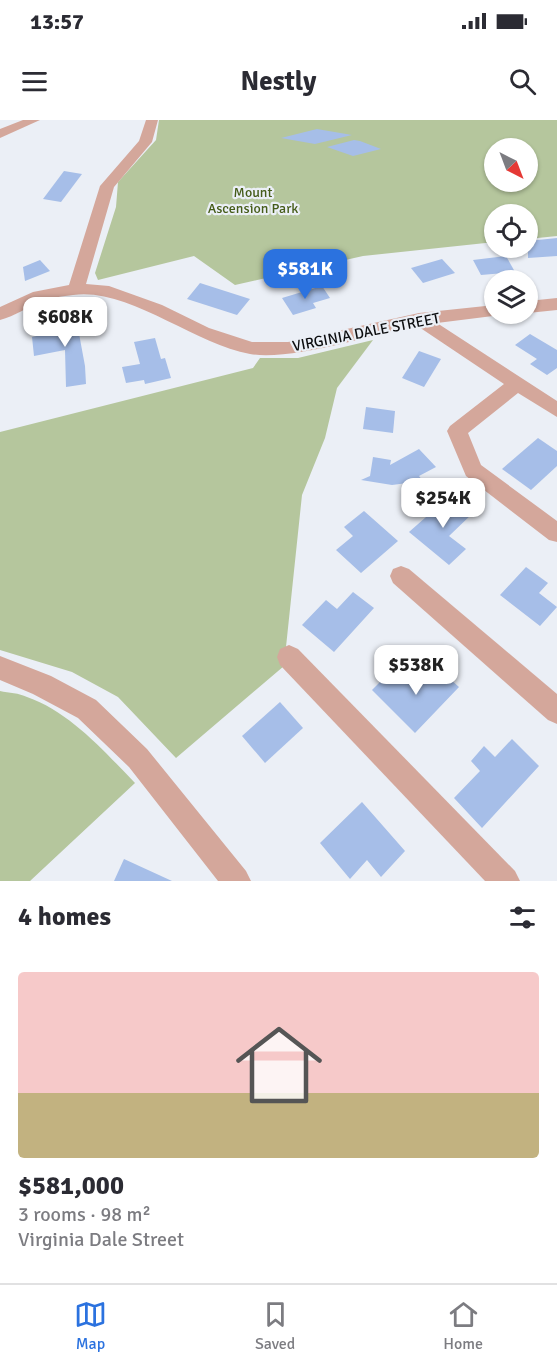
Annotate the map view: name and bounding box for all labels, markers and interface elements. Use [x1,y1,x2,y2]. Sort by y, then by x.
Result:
text: 13:57 [30,8,84,35]
icon: menu [18,65,51,98]
text: Nestly [241,65,316,98]
icon: search [506,65,539,98]
north arrow [484,138,538,192]
map controls [484,138,538,324]
park label: Mount Ascension Park [208,184,298,217]
button: locate [484,204,538,258]
pin: $581K [263,249,347,300]
text: $581K [277,256,333,281]
button: layers [484,270,538,324]
pin: $608K [23,297,107,348]
text: $608K [37,304,93,329]
street label: VIRGINIA DALE STREET [291,309,442,355]
pin: $254K [401,478,485,529]
text: $254K [415,485,471,510]
pin: $538K [374,645,458,696]
text: $538K [388,652,444,677]
text: 4 homes [18,901,111,933]
icon: filters [506,901,539,934]
icon: home [225,1011,333,1119]
text: $581,000 [18,1170,124,1202]
text: 3 rooms · 98 m² [18,1202,151,1227]
text: Virginia Dale Street [18,1227,184,1252]
tab: Map [74,1298,107,1354]
tab: Saved [255,1298,295,1354]
tab: Home [443,1298,483,1354]

